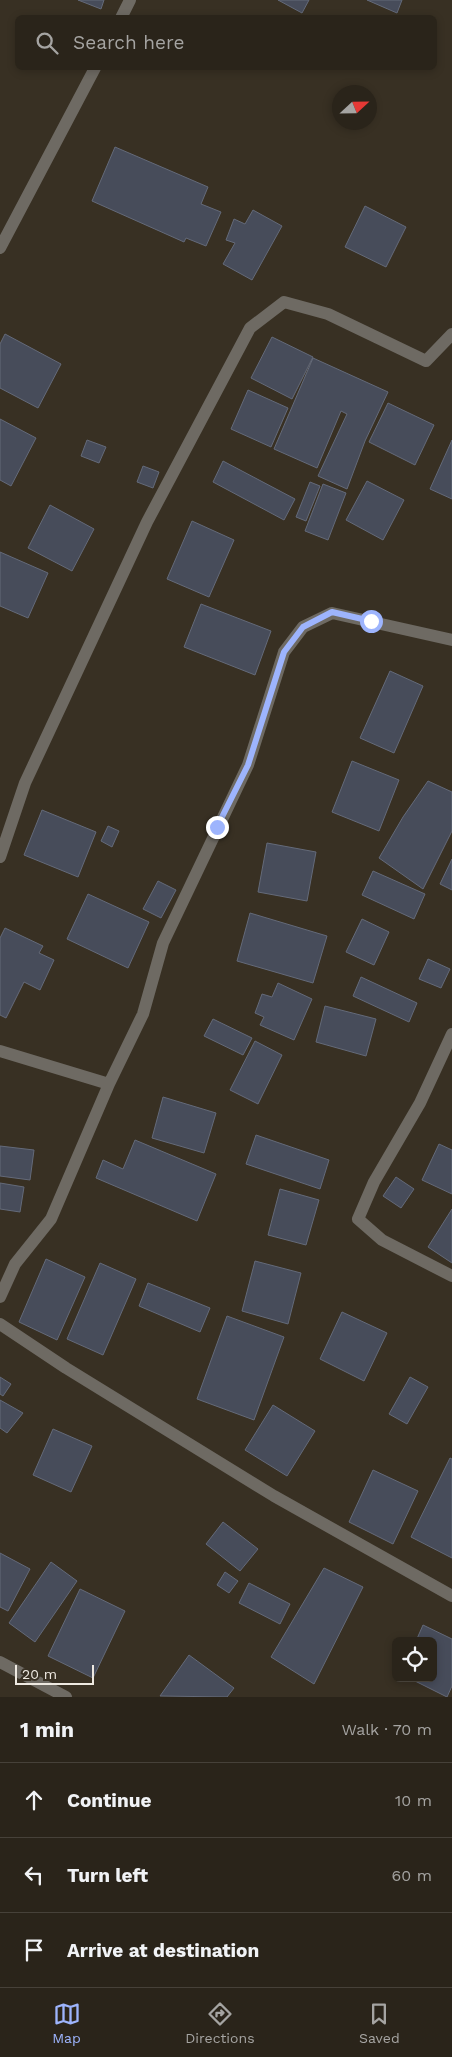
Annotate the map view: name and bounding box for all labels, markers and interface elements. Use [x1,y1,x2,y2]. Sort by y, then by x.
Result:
search box [15,15,437,70]
icon: search [33,29,61,57]
text: Search here [73,31,184,54]
north arrow [332,85,377,130]
route start [360,610,383,633]
route end [206,816,229,839]
map controls [392,1637,437,1682]
button: locate [392,1637,437,1682]
scale bar [15,1662,94,1685]
text: 20 m [22,1666,57,1682]
text: 1 min [20,1717,74,1742]
text: Walk · 70 m [341,1720,432,1739]
icon: ahead [20,1786,48,1814]
text: Continue [67,1789,151,1812]
text: 10 m [395,1791,432,1810]
icon: left [20,1861,48,1889]
text: Turn left [67,1864,148,1887]
text: 60 m [392,1866,432,1885]
icon: arrive [20,1936,48,1964]
text: Arrive at destination [67,1939,259,1962]
tab: Map [52,2000,81,2046]
tab: Directions [185,2000,255,2046]
tab: Saved [359,2000,400,2046]

